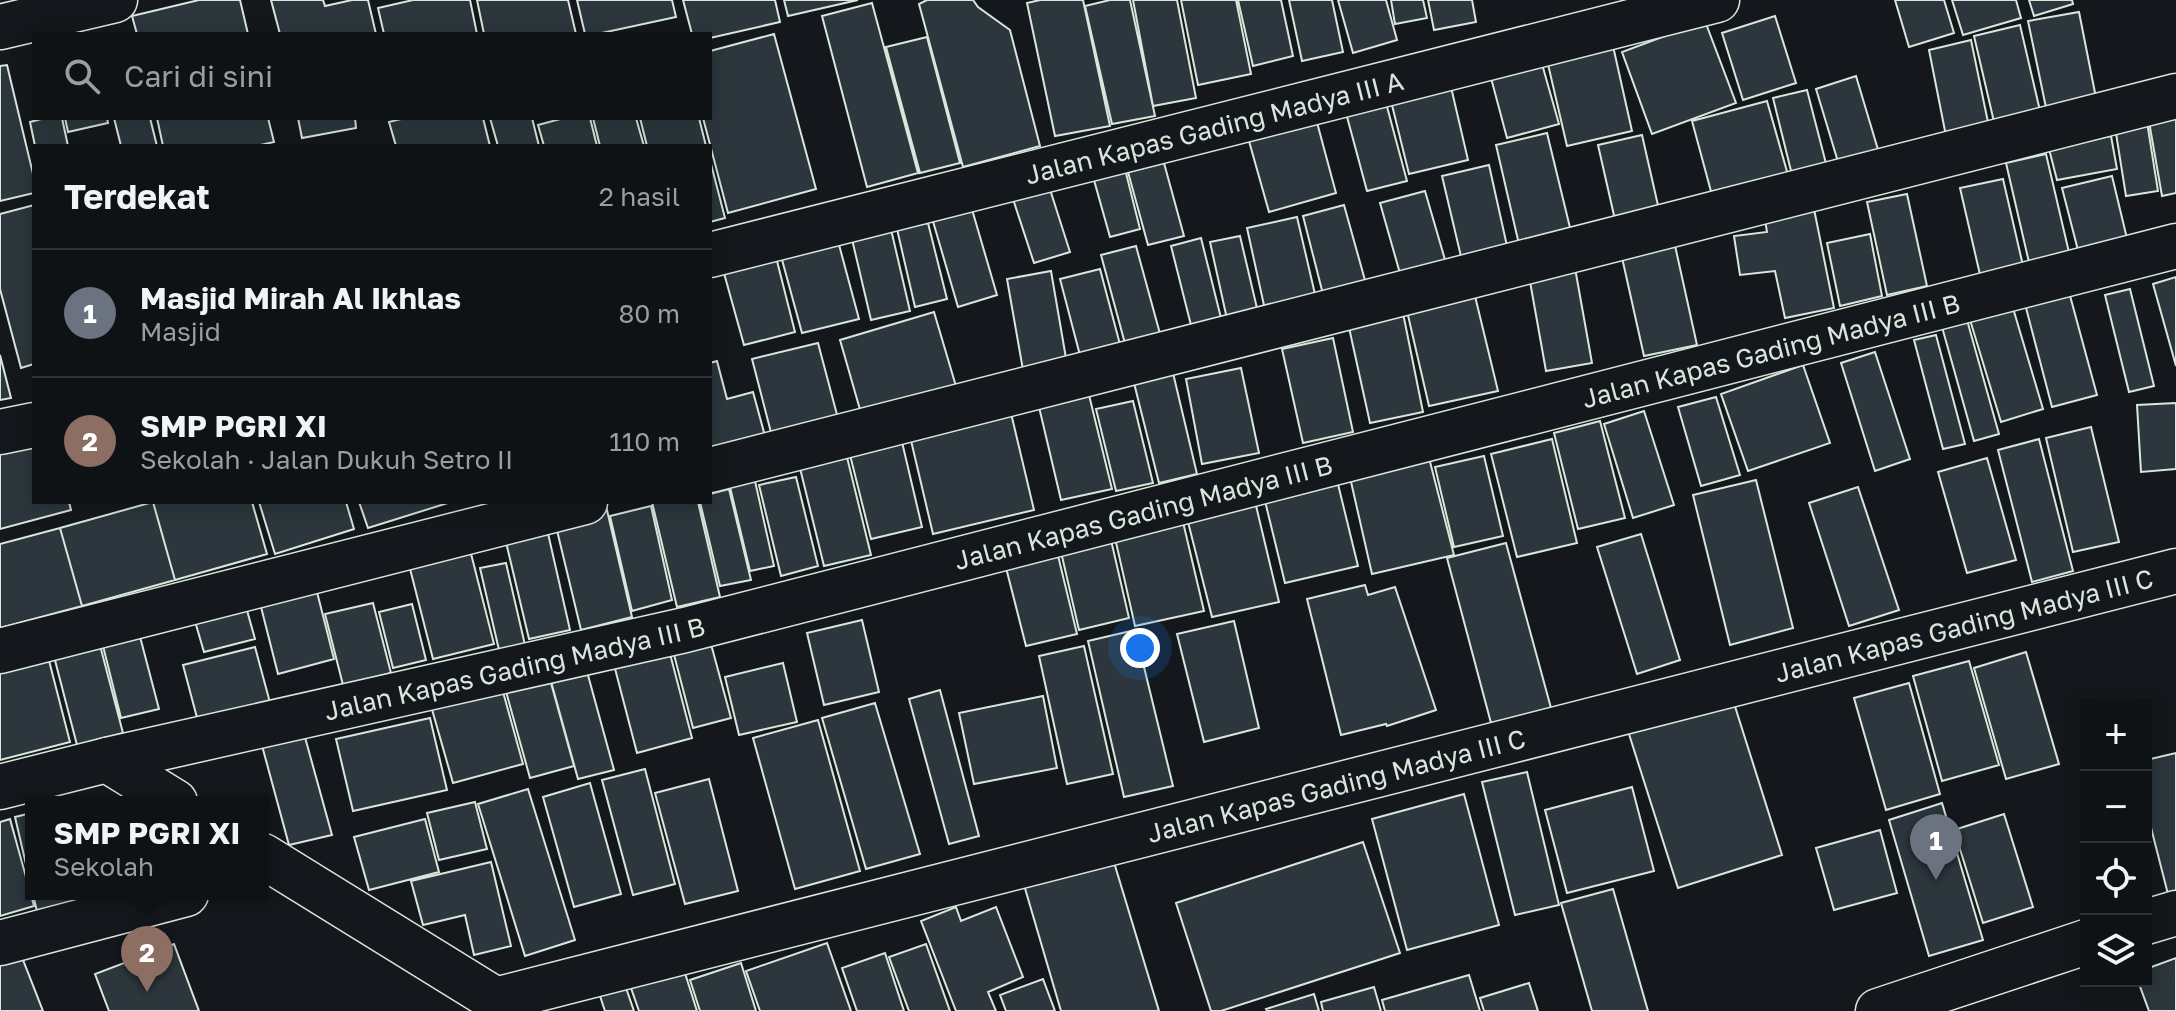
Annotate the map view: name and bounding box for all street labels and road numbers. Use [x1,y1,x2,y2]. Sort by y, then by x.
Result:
street label: Jalan Kapas Gading Madya III A [1022,65,1406,190]
street label: Jalan Kapas Gading Madya III B [1579,287,1963,414]
street label: Jalan Kapas Gading Madya III B [951,448,1336,576]
street label: Jalan Kapas Gading Madya III C [1771,562,2156,688]
street label: Jalan Kapas Gading Madya III B [321,610,708,726]
street label: Jalan Kapas Gading Madya III C [1144,722,1528,849]

